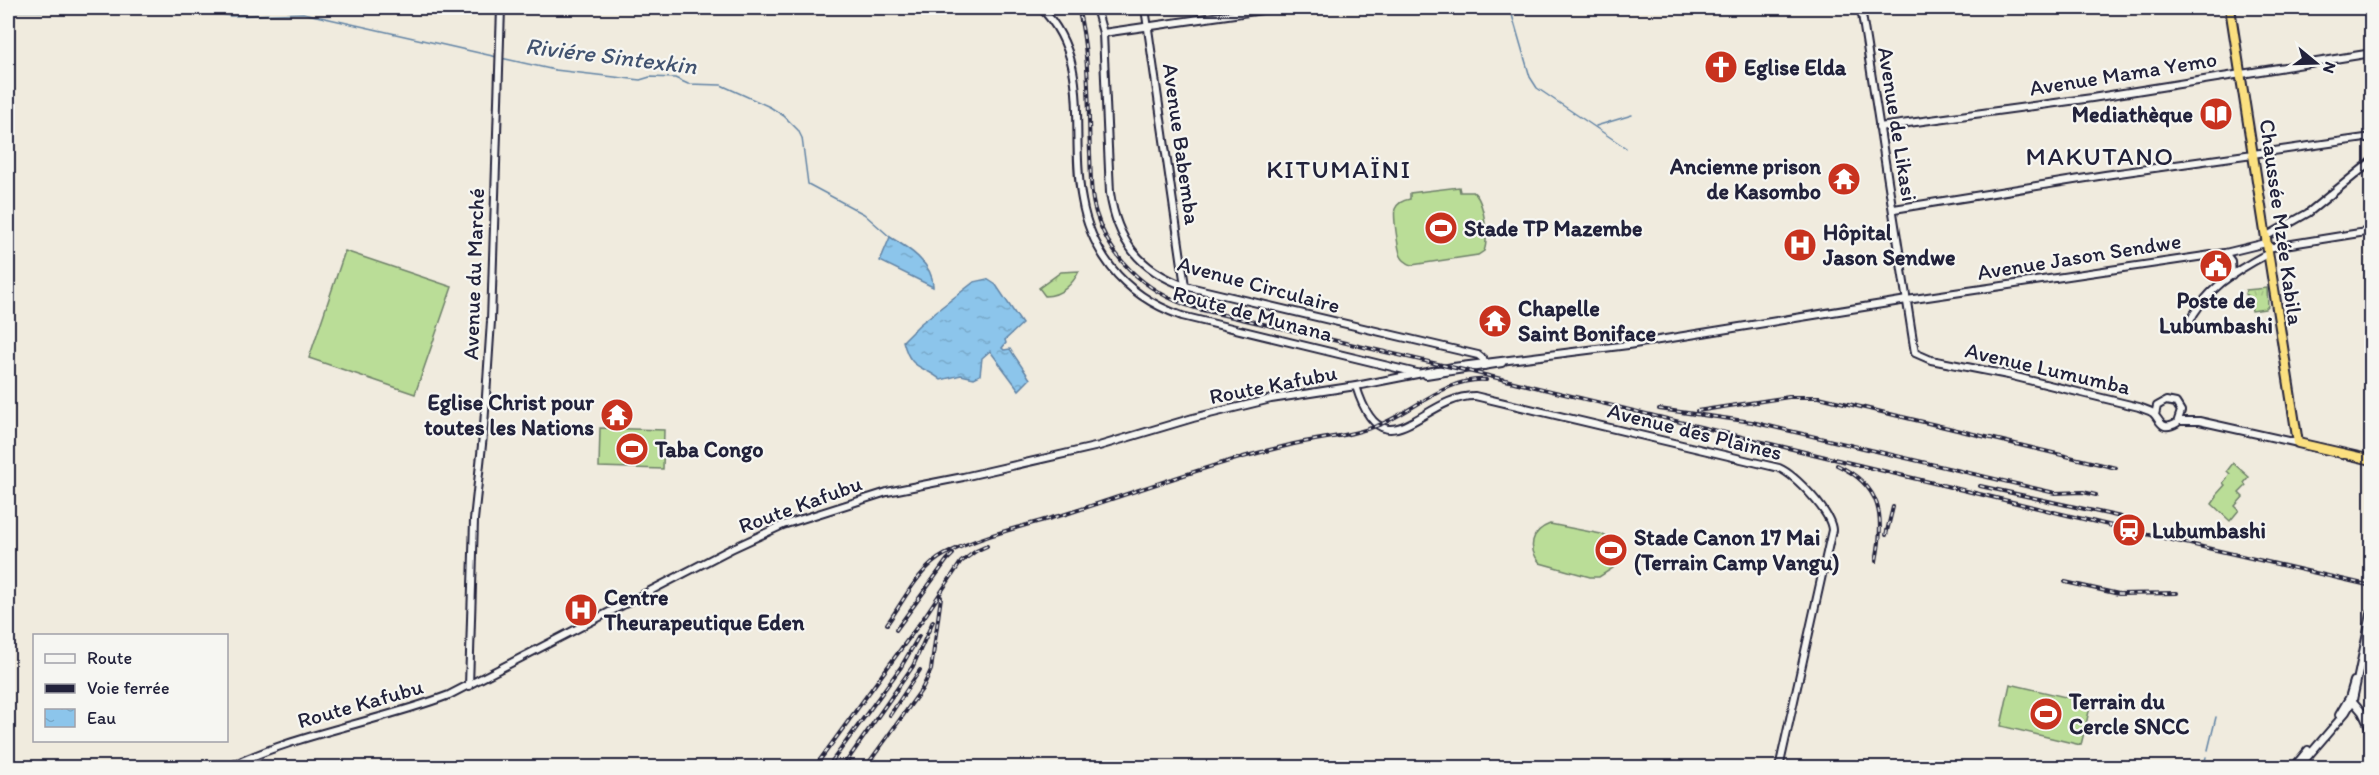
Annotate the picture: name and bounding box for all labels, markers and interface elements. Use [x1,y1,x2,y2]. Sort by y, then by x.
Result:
water label: Riviére Sintexkin [524,31,699,80]
north arrow [2286,33,2346,93]
street label: Avenue de Likasi [1872,45,1923,203]
street label: Avenue Mama Yemo [2027,45,2219,102]
church icon: Eglise Elda [1703,49,1739,85]
place label: Eglise Elda [1744,54,1847,81]
text: N [2319,60,2340,76]
street label: Avenue Babemba [1157,62,1206,227]
library icon: Mediathèque [2198,96,2234,132]
place label: Mediathèque [2072,101,2193,128]
street label: Chaussée Mzée Kabila [2254,117,2309,327]
district label: MAKUTANO [2025,140,2175,172]
district label: KITUMAÏNI [1266,153,1412,185]
place label: Ancienne prison de Kasombo [1669,153,1821,205]
temple icon: Ancienne prison de Kasombo [1826,161,1862,197]
street label: Avenue du Marché [457,188,490,360]
sports icon: Stade TP Mazembe [1423,210,1459,246]
place label: Stade TP Mazembe [1464,215,1643,242]
place label: Hôpital Jason Sendwe [1822,219,1955,271]
hospital icon: Hôpital Jason Sendwe [1782,227,1818,263]
street label: Avenue Jason Sendwe [1975,227,2183,286]
public building icon: Poste de Lubumbashi [2198,248,2234,284]
street label: Avenue Circulaire [1175,250,1343,319]
street label: Route de Munana [1170,279,1336,348]
place label: Poste de Lubumbashi [2159,287,2273,339]
place label: Chapelle Saint Boniface [1518,295,1656,347]
temple icon: Chapelle Saint Boniface [1477,303,1513,339]
street label: Avenue Lumumba [1963,336,2134,401]
street label: Route Kafubu [1207,359,1339,410]
place label: Eglise Christ pour toutes les Nations [424,389,595,441]
temple icon: Eglise Christ pour toutes les Nations [599,397,635,433]
street label: Avenue des Plaines [1605,397,1785,466]
sports icon: Taba Congo [614,431,650,467]
place label: Taba Congo [654,436,763,463]
street label: Route Kafubu [735,470,866,539]
station icon: Lubumbashi [2111,512,2147,548]
place label: Lubumbashi [2152,517,2266,544]
place label: Stade Canon 17 Mai (Terrain Camp Vangu) [1634,524,1840,576]
sports icon: Stade Canon 17 Mai (Terrain Camp Vangu) [1593,532,1629,568]
place label: Centre Theurapeutique Eden [603,584,805,636]
hospital icon: Centre Theurapeutique Eden [563,592,599,628]
legend [33,634,228,742]
text: Route [87,647,132,669]
street label: Route Kafubu [294,673,426,734]
text: Voie ferrée [87,677,169,699]
place label: Terrain du Cercle SNCC [2068,688,2190,740]
sports icon: Terrain du Cercle SNCC [2028,696,2064,732]
text: Eau [87,707,116,729]

